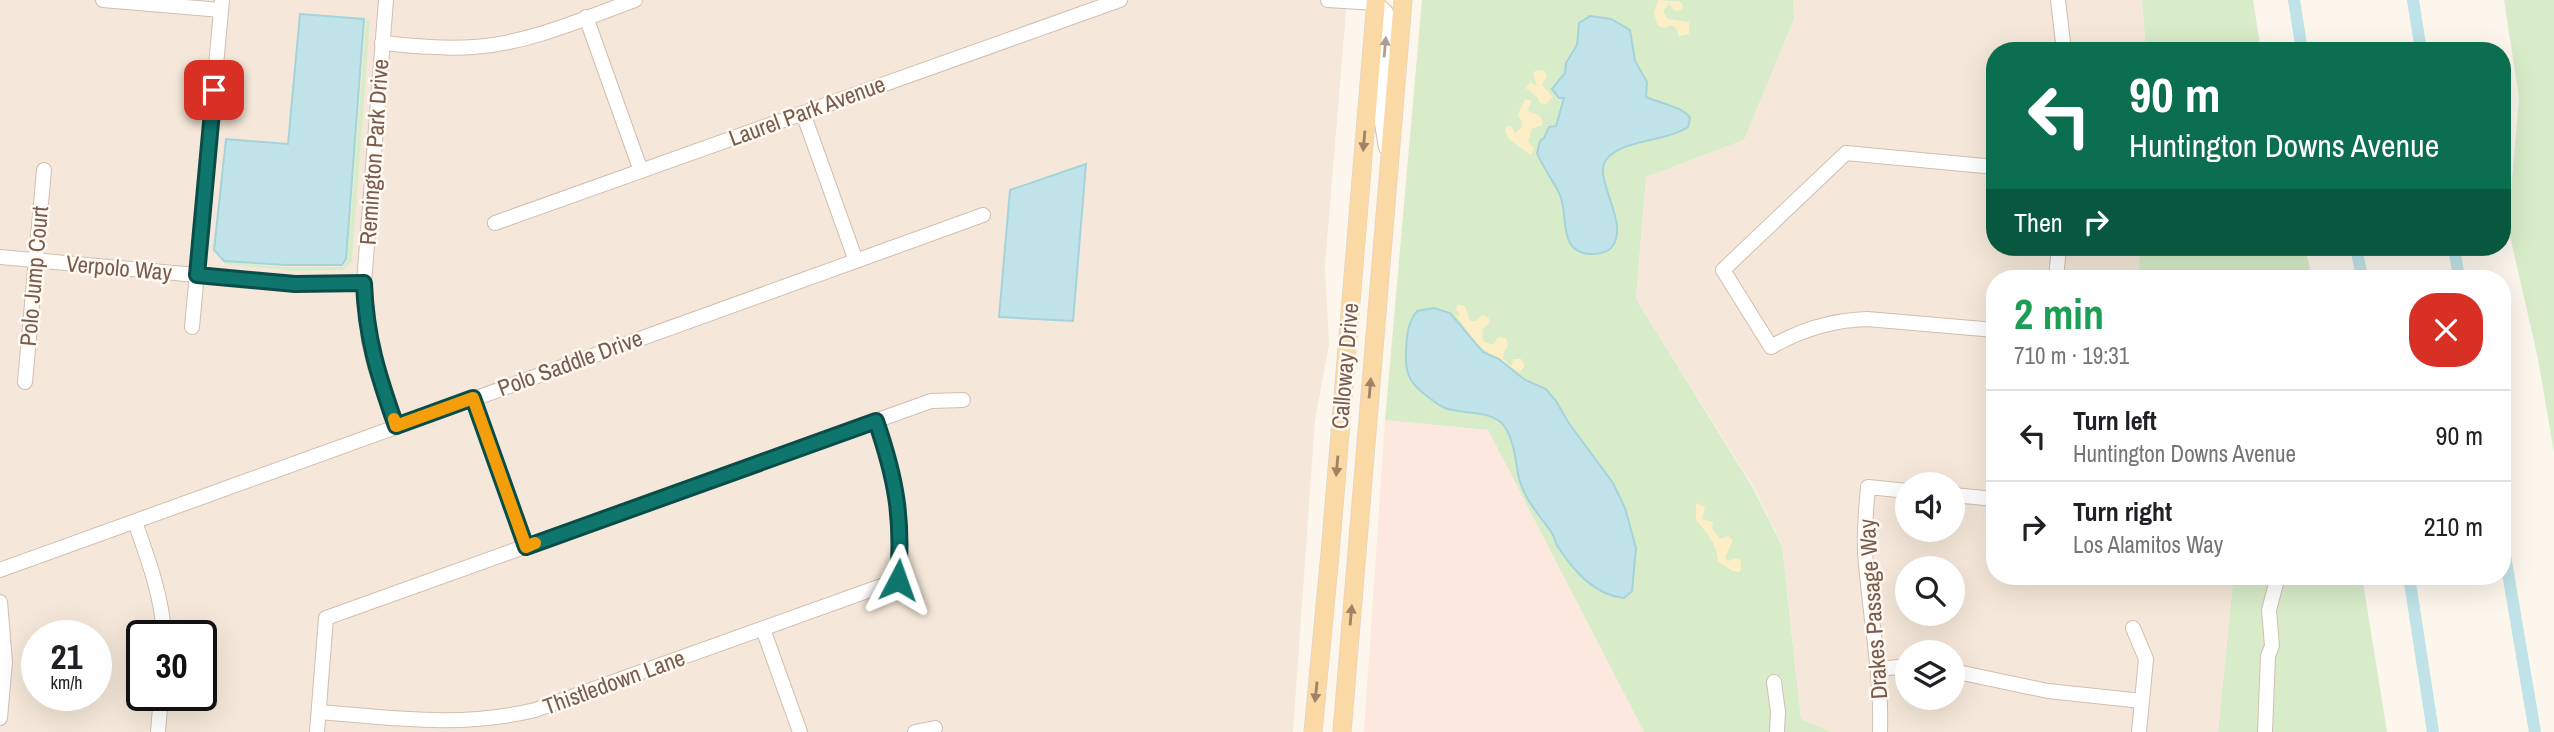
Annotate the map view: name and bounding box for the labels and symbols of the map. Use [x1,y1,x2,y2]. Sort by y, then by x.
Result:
one-way arrow [1380,36,1391,58]
street label: Remington Park Drive [352,58,395,246]
pin [184,60,244,120]
street label: Laurel Park Avenue [724,68,889,153]
one-way arrow [1358,130,1369,152]
street label: Polo Jump Court [12,205,55,347]
street label: Verpolo Way [65,247,174,288]
street label: Calloway Drive [1324,301,1365,430]
street label: Polo Saddle Drive [493,322,647,403]
one-way arrow [1365,377,1376,399]
one-way arrow [1331,455,1342,477]
street label: Drakes Passage Way [1851,517,1894,700]
position arrow [861,543,935,617]
one-way arrow [1346,604,1357,626]
speed limit sign: 30 [126,620,217,711]
street label: Thistledown Lane [539,642,689,722]
one-way arrow [1311,681,1322,703]

